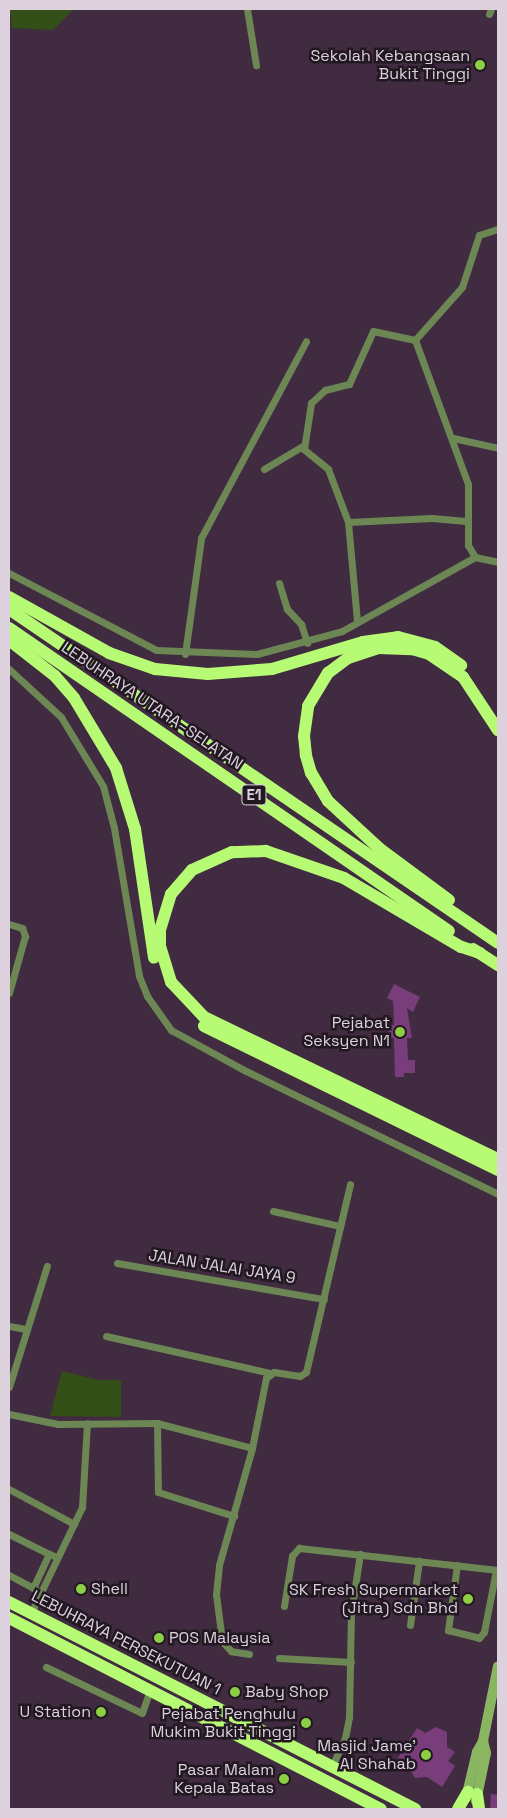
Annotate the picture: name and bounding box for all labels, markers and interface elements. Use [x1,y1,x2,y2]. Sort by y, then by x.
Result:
place label: Sekolah Kebangsaan Bukit Tinggi [311,46,470,84]
marker: Sekolah Kebangsaan Bukit Tinggi [474,59,486,71]
street label: LEBUHRAYA UTARA–SELATAN [57,638,247,774]
road number: E1 [240,782,268,808]
place label: Pejabat Seksyen N1 [303,1013,390,1051]
marker: Pejabat Seksyen N1 [394,1026,406,1038]
street label: JALAN JALAI JAYA 9 [147,1246,297,1288]
place label: Shell [91,1579,128,1599]
place label: SK Fresh Supermarket (Jitra) Sdn Bhd [289,1580,458,1618]
marker: Shell [75,1583,87,1595]
street label: LEBUHRAYA PERSEKUTUAN 1 [28,1587,224,1699]
marker: SK Fresh Supermarket (Jitra) Sdn Bhd [462,1593,474,1605]
place label: POS Malaysia [169,1628,271,1648]
marker: POS Malaysia [153,1632,165,1644]
place label: Baby Shop [245,1682,329,1702]
marker: Baby Shop [229,1686,241,1698]
place label: U Station [19,1702,91,1722]
place label: Pejabat Penghulu Mukim Bukit Tinggi [150,1704,296,1742]
marker: U Station [95,1706,107,1718]
marker: Pejabat Penghulu Mukim Bukit Tinggi [300,1717,312,1729]
place label: Masjid Jame' Al Shahab [317,1736,416,1774]
marker: Masjid Jame' Al Shahab [420,1749,432,1761]
place label: Pasar Malam Kepala Batas [174,1760,274,1798]
marker: Pasar Malam Kepala Batas [278,1773,290,1785]

